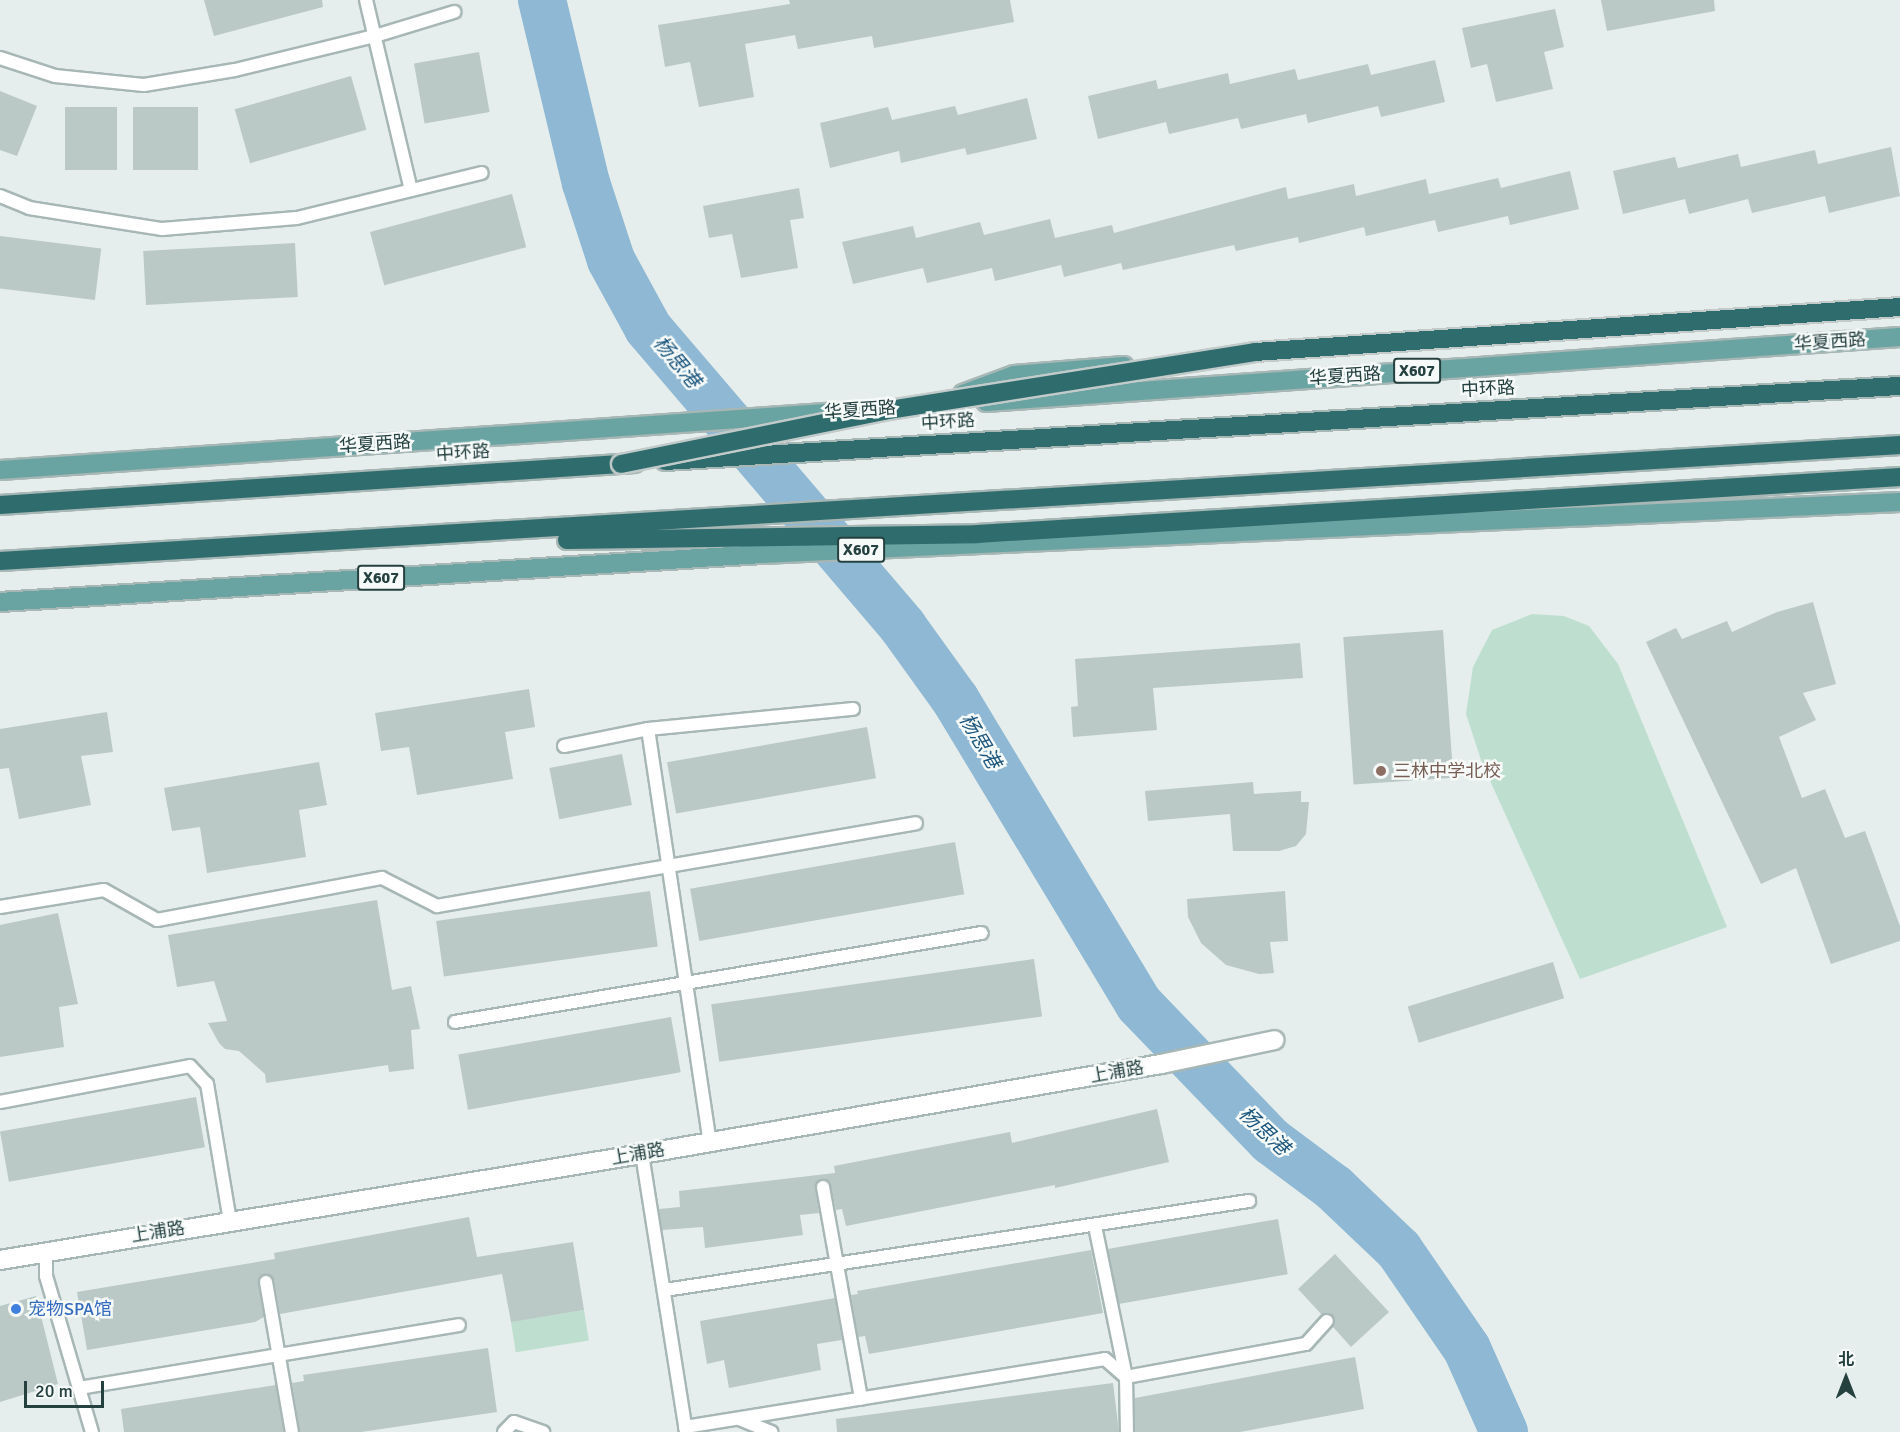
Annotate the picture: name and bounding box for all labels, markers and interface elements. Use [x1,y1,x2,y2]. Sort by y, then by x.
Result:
street label: 华夏西路 [1793,329,1867,355]
water label: 杨思港 [649,331,705,393]
road number: X607 [1393,358,1441,384]
street label: 华夏西路 [1308,363,1382,389]
street label: 中环路 [1460,377,1516,401]
street label: 华夏西路 [823,397,897,423]
street label: 中环路 [920,409,976,435]
street label: 华夏西路 [338,431,412,457]
street label: 中环路 [435,440,491,466]
road number: X607 [837,537,885,563]
road number: X607 [357,565,405,591]
water label: 杨思港 [954,709,1006,773]
place label: 三林中学北校 [1393,760,1501,782]
marker: 三林中学北校 [1374,764,1388,778]
street label: 上浦路 [1089,1057,1145,1087]
water label: 杨思港 [1234,1102,1294,1160]
street label: 上浦路 [610,1139,666,1169]
street label: 上浦路 [130,1217,186,1247]
place label: 宠物SPA馆 [28,1298,112,1320]
marker: 宠物SPA馆 [9,1302,23,1316]
north arrow [1816,1348,1876,1408]
text: 北 [1838,1350,1854,1370]
scale bar [27,1369,106,1407]
text: 20 m [35,1380,73,1402]

